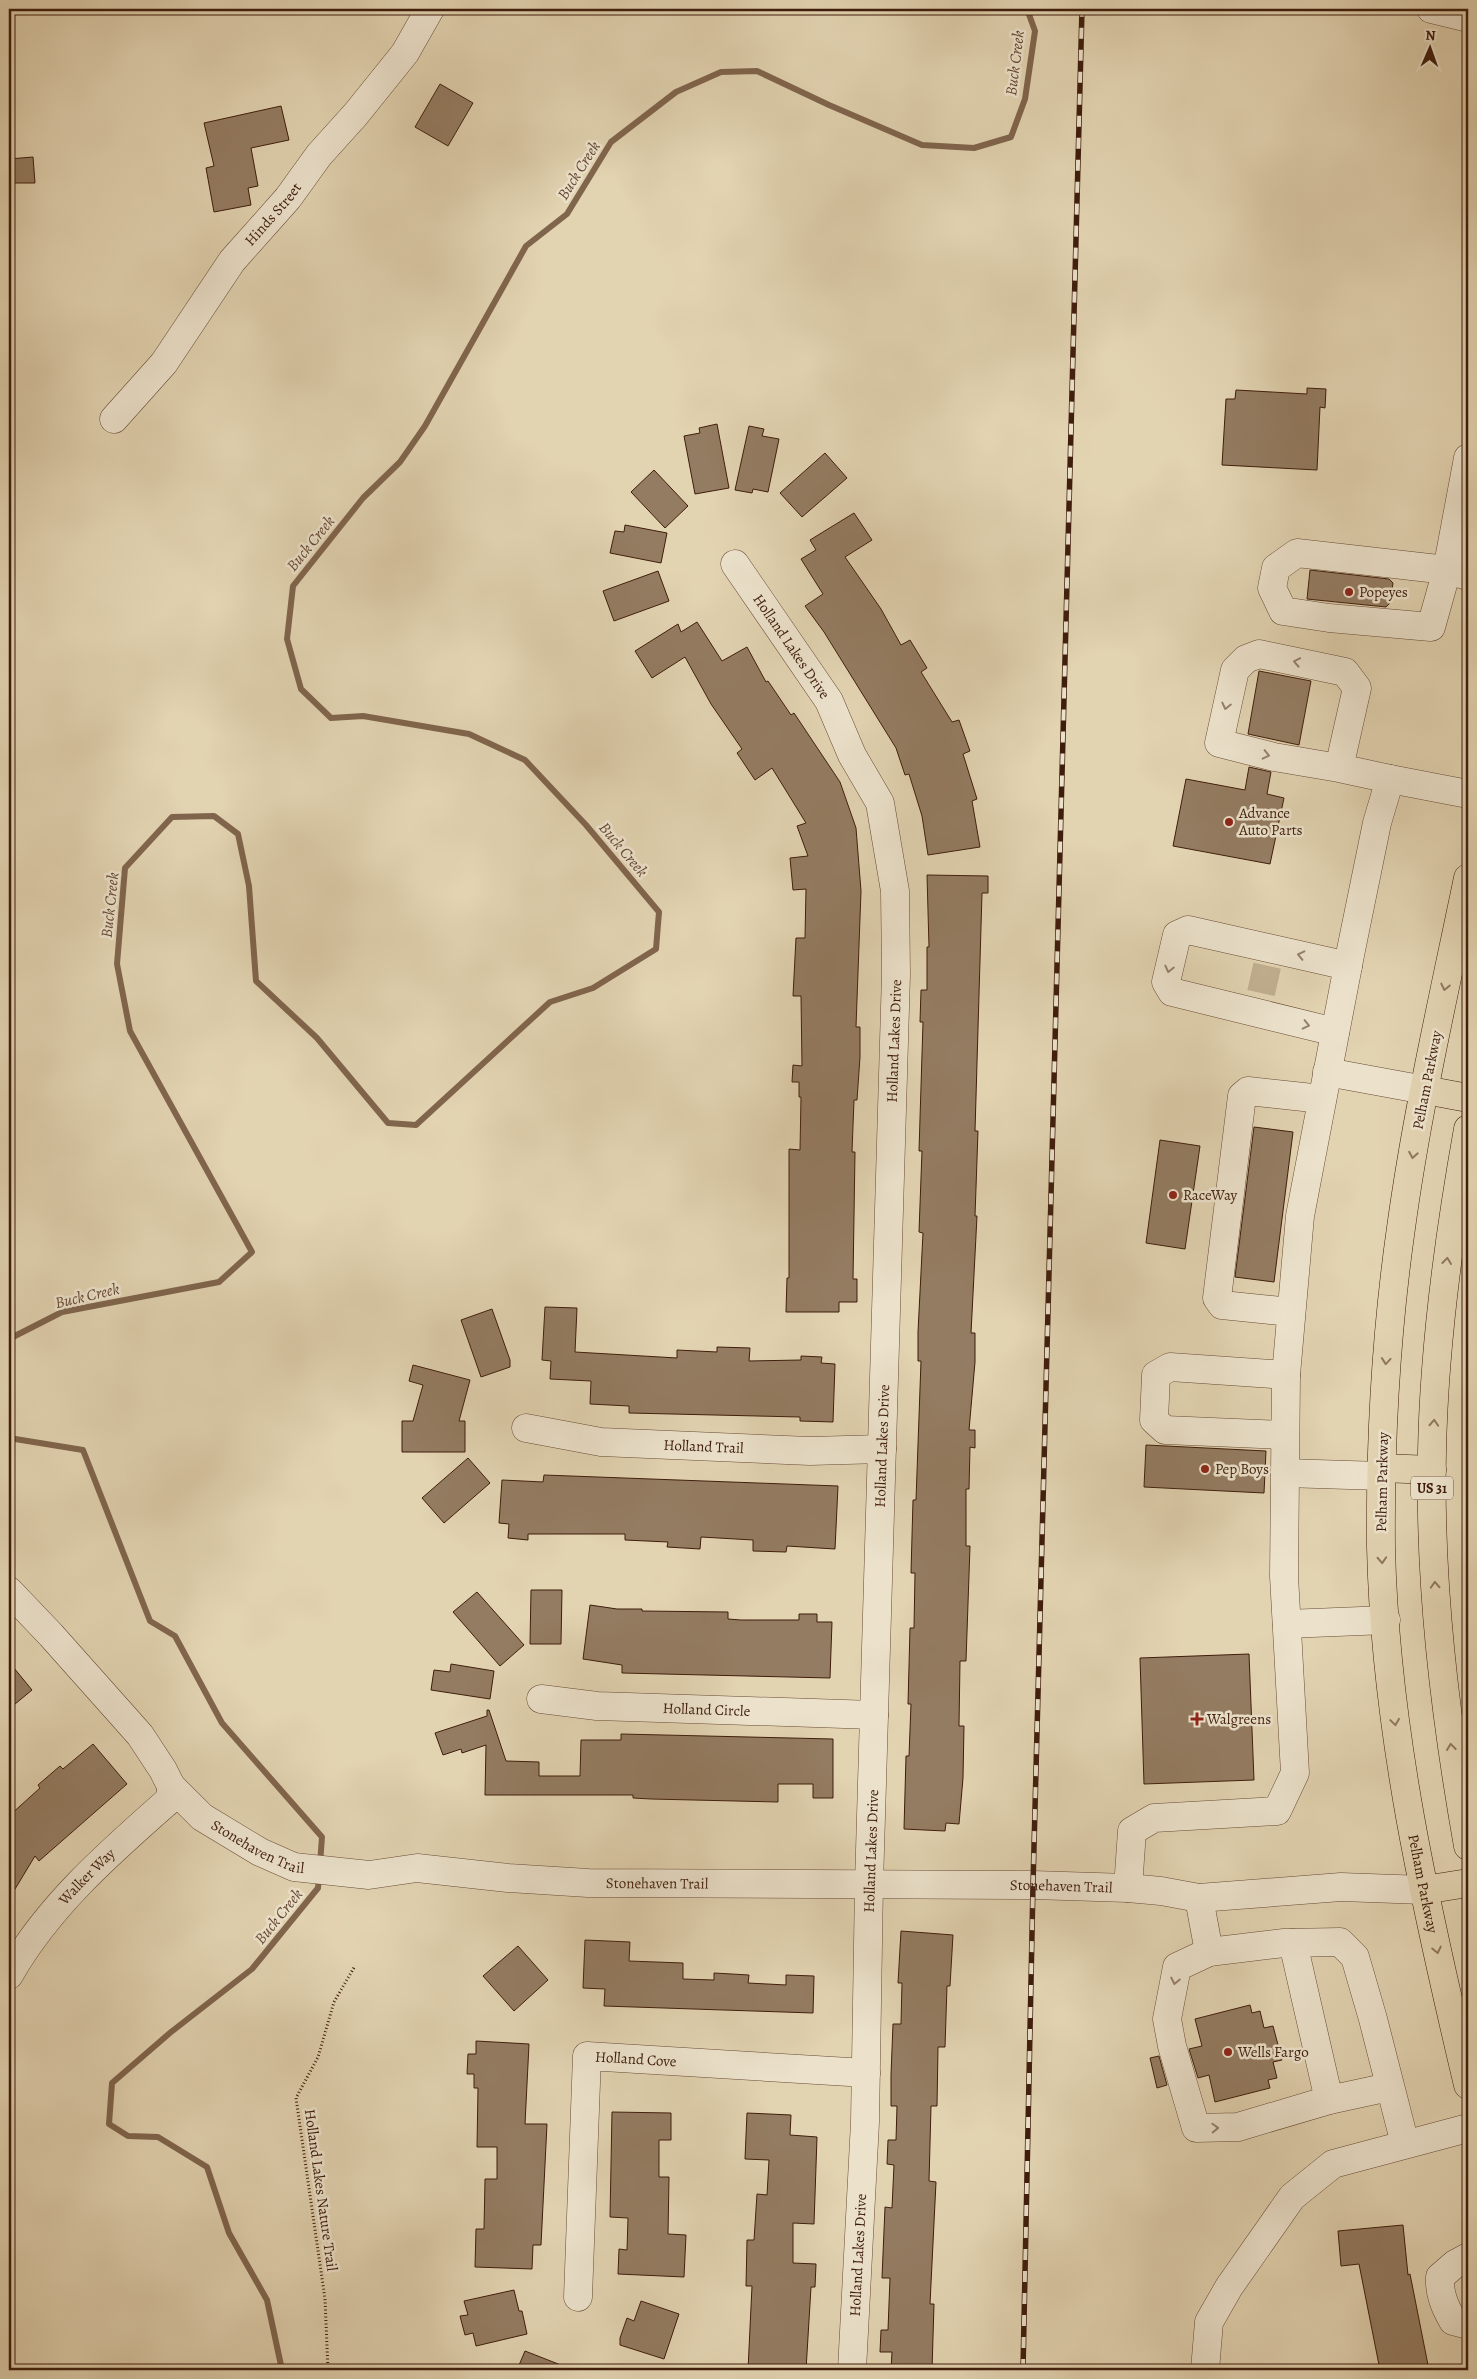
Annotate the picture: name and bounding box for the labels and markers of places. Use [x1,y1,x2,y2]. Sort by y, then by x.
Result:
place label: Popeyes [1359,582,1408,602]
marker: Popeyes [1343,586,1355,598]
place label: Advance Auto Parts [1238,803,1303,840]
marker: Advance Auto Parts [1223,816,1235,828]
place label: RaceWay [1183,1185,1238,1205]
marker: RaceWay [1167,1189,1179,1201]
place label: Pep Boys [1215,1459,1269,1479]
marker: Pep Boys [1199,1463,1211,1475]
place label: Walgreens [1206,1709,1271,1729]
marker: Walgreens [1191,1713,1203,1725]
place label: Wells Fargo [1237,2042,1309,2062]
marker: Wells Fargo [1222,2046,1234,2058]

